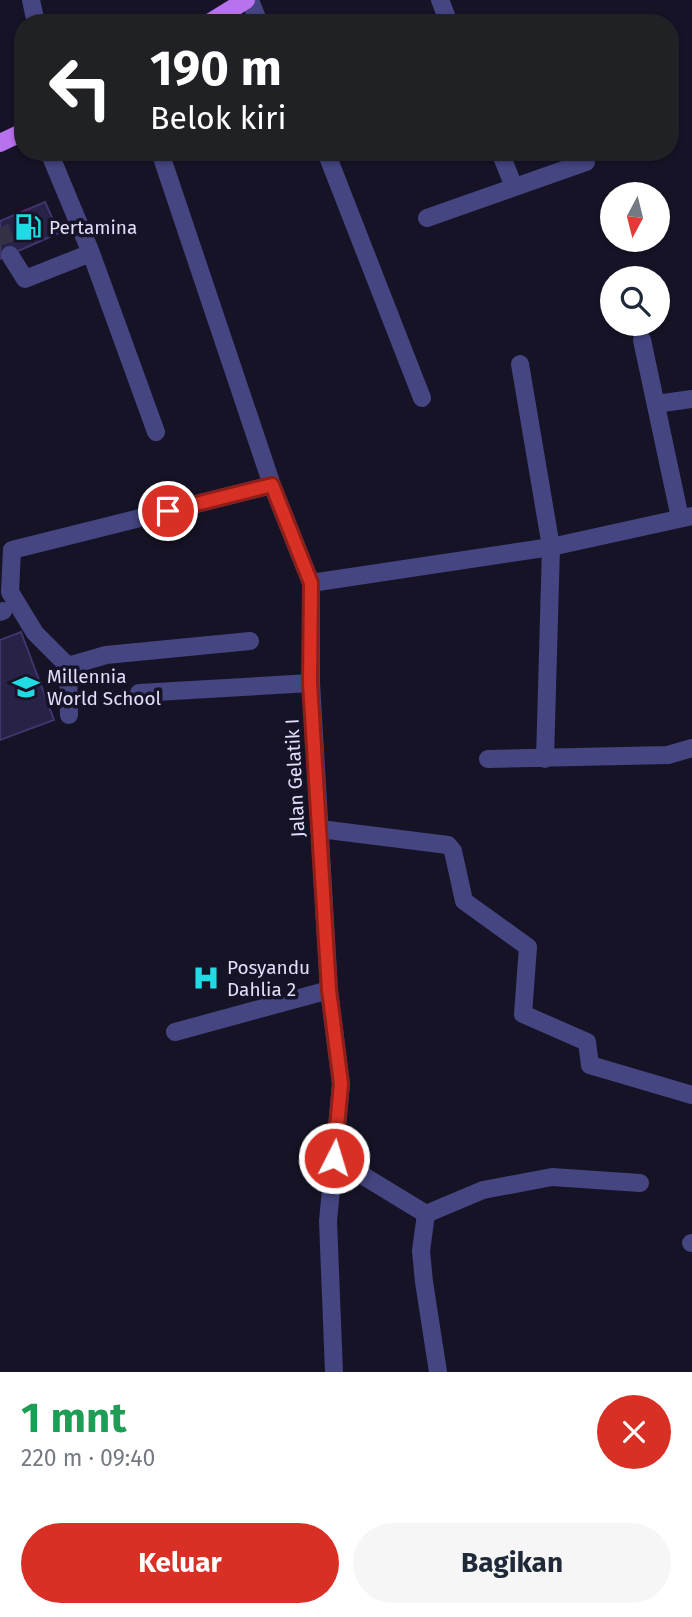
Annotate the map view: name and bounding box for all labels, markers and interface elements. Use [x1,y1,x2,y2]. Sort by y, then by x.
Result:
text: 190 m [150,39,282,98]
icon: left [35,42,126,133]
text: Belok kiri [150,99,286,137]
north arrow [600,182,670,252]
map controls [600,182,670,336]
fuel station icon: Pertamina [13,212,43,242]
place label: Pertamina [49,216,137,239]
button: search [600,266,670,336]
pin [138,481,198,541]
icon: arrive [149,492,187,530]
place label: Millennia World School [47,665,162,710]
school or university icon: Millennia World School [11,672,41,702]
street label: Jalan Gelatik I [280,718,310,838]
place label: Posyandu Dahlia 2 [227,956,310,1001]
hospital icon: Posyandu Dahlia 2 [191,963,221,993]
position arrow [297,1121,371,1195]
text: 1 mnt [21,1393,126,1443]
button: close [597,1395,671,1469]
text: 220 m · 09:40 [21,1444,155,1472]
button: Keluar [21,1523,339,1603]
button: Bagikan [353,1523,671,1603]

